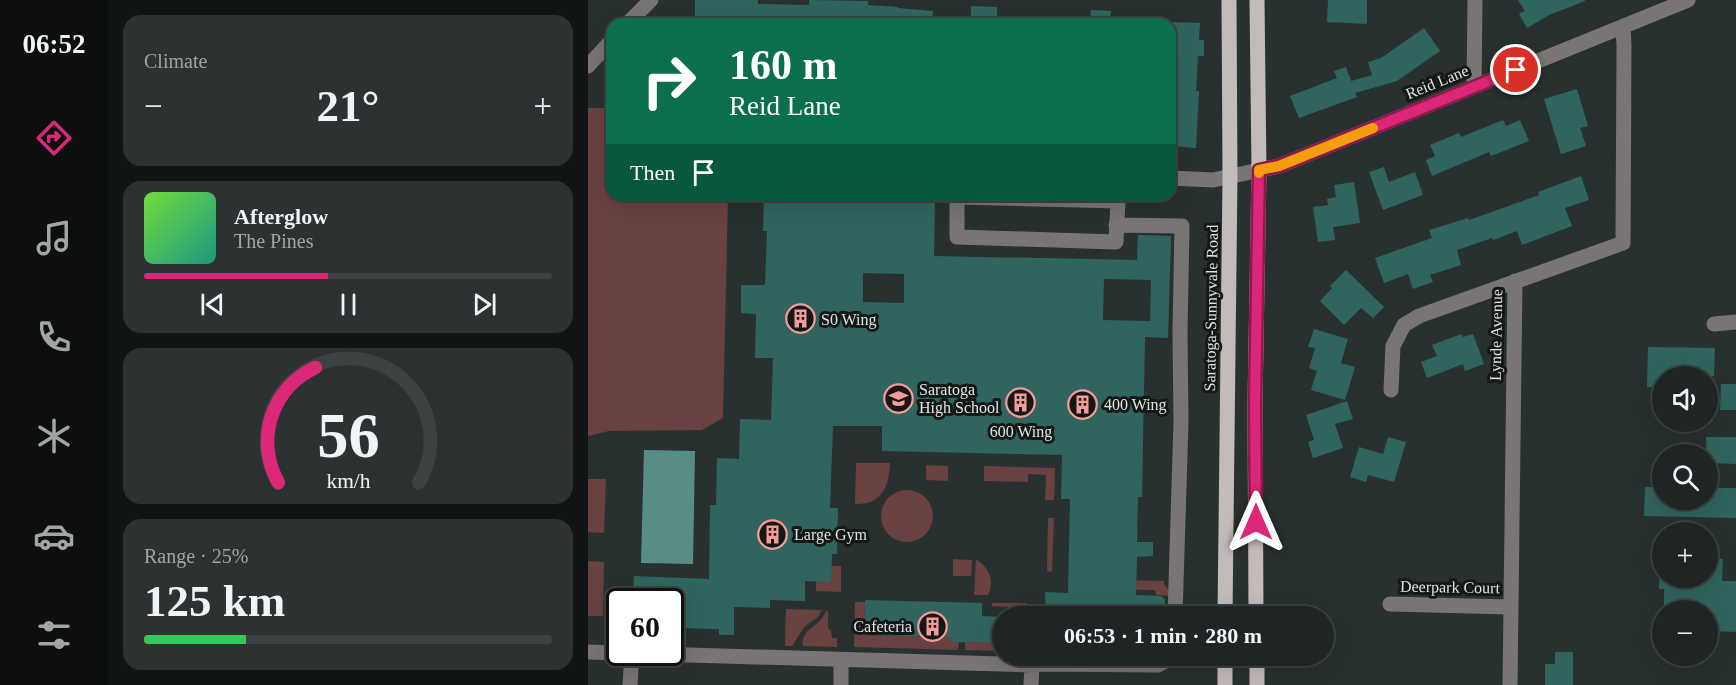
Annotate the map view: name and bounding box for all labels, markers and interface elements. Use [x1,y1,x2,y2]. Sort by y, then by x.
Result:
text: 06:52 [23,29,86,59]
icon: right [630,42,708,120]
text: 160 m [729,42,838,88]
pin [1490,44,1541,95]
text: Climate [144,50,207,72]
icon: arrive [1499,53,1532,86]
street label: Reid Lane [1403,62,1471,102]
text: 21° [317,81,380,131]
text: − [144,88,163,124]
text: + [533,88,552,124]
text: Reid Lane [729,91,841,121]
icon: directions [33,117,75,159]
icon: arrive [687,156,720,189]
text: Then [630,160,675,185]
text: Afterglow [234,204,328,229]
icon: music [33,217,75,259]
street label: Saratoga-Sunnyvale Road [1201,225,1222,391]
text: The Pines [234,230,313,252]
icon: previous [196,288,229,321]
icon: pause [332,288,365,321]
icon: next [468,288,501,321]
street label: Lynde Avenue [1487,289,1506,381]
building icon: S0 Wing [784,303,816,335]
place label: S0 Wing [821,311,877,329]
icon: phone [33,316,75,358]
map controls [1652,366,1718,666]
button: sound [1652,366,1718,432]
place label: Saratoga High School [919,381,1000,417]
school or university icon: Saratoga High School [882,382,914,414]
building icon: 600 Wing [1005,387,1037,419]
building icon: 400 Wing [1067,388,1099,420]
place label: 400 Wing [1104,396,1167,414]
text: 56 [317,401,379,470]
icon: climate [33,415,75,457]
place label: 600 Wing [990,423,1052,441]
button: search [1652,444,1718,510]
text: km/h [326,469,370,493]
position arrow [1224,490,1288,554]
icon: car [33,515,75,557]
building icon: Large Gym [757,518,789,550]
button: + [1652,522,1718,588]
place label: Large Gym [794,526,868,544]
text: Range · 25% [144,545,248,567]
text: 125 km [144,576,285,626]
street label: Deerpark Court [1400,578,1501,597]
speed limit sign: 60 [606,588,684,666]
button: − [1652,600,1718,666]
building icon: Cafeteria [917,610,949,642]
icon: filters [33,614,75,656]
place label: Cafeteria [853,618,912,635]
text: 06:53 · 1 min · 280 m [1064,623,1262,648]

